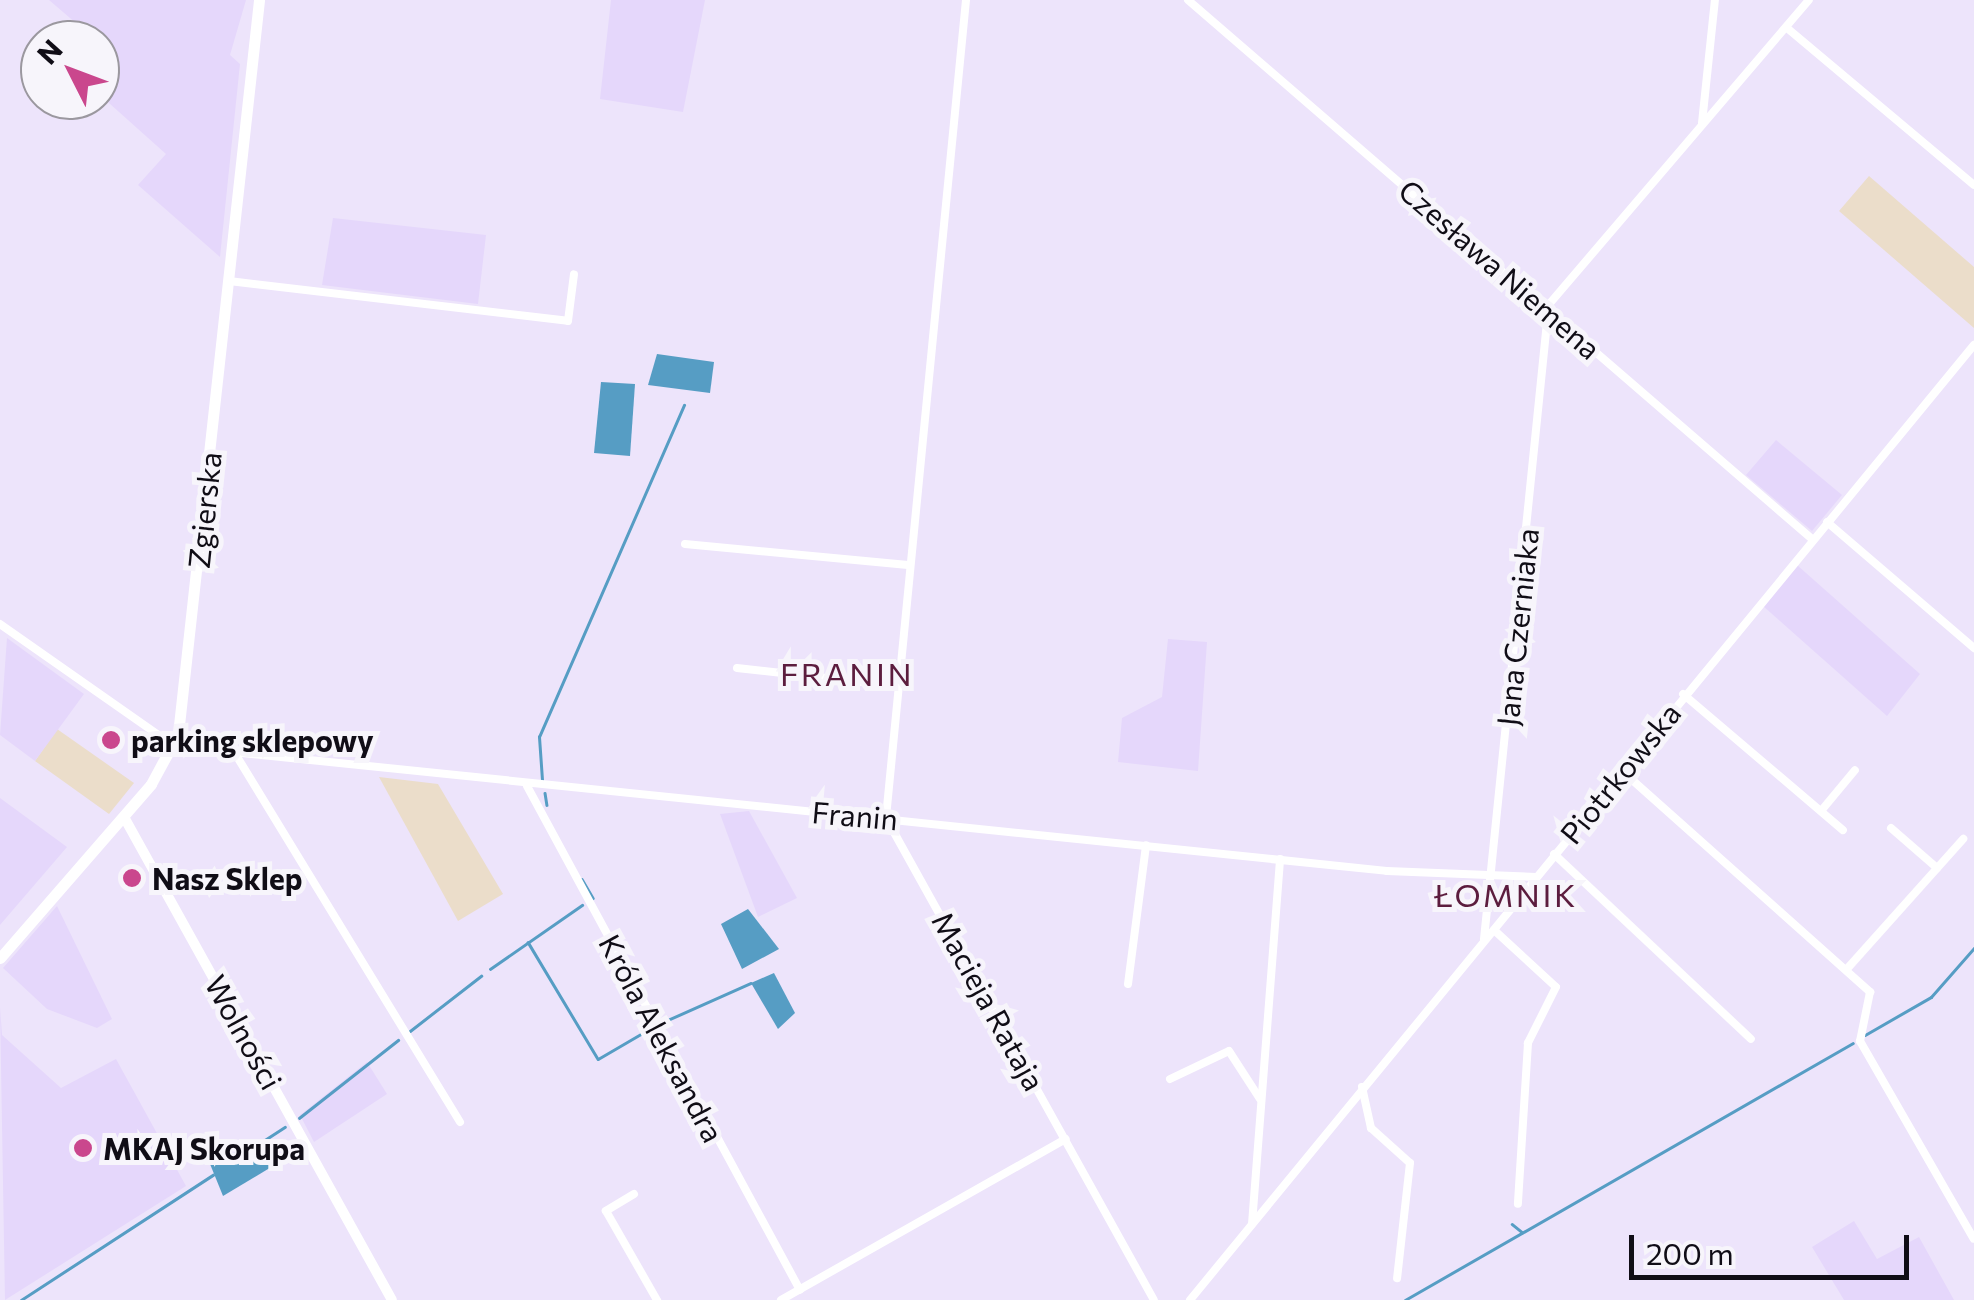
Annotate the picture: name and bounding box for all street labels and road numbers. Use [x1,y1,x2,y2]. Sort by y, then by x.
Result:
street label: Czesława Niemena [1392,172,1608,366]
street label: Zgierska [180,450,228,570]
street label: Jana Czerniaka [1489,526,1545,728]
street label: Piotrkowska [1552,695,1688,851]
street label: Franin [810,793,900,837]
street label: Macieja Rataja [925,905,1053,1097]
street label: Króla Aleksandra [592,928,732,1148]
street label: Wolności [198,969,290,1095]

